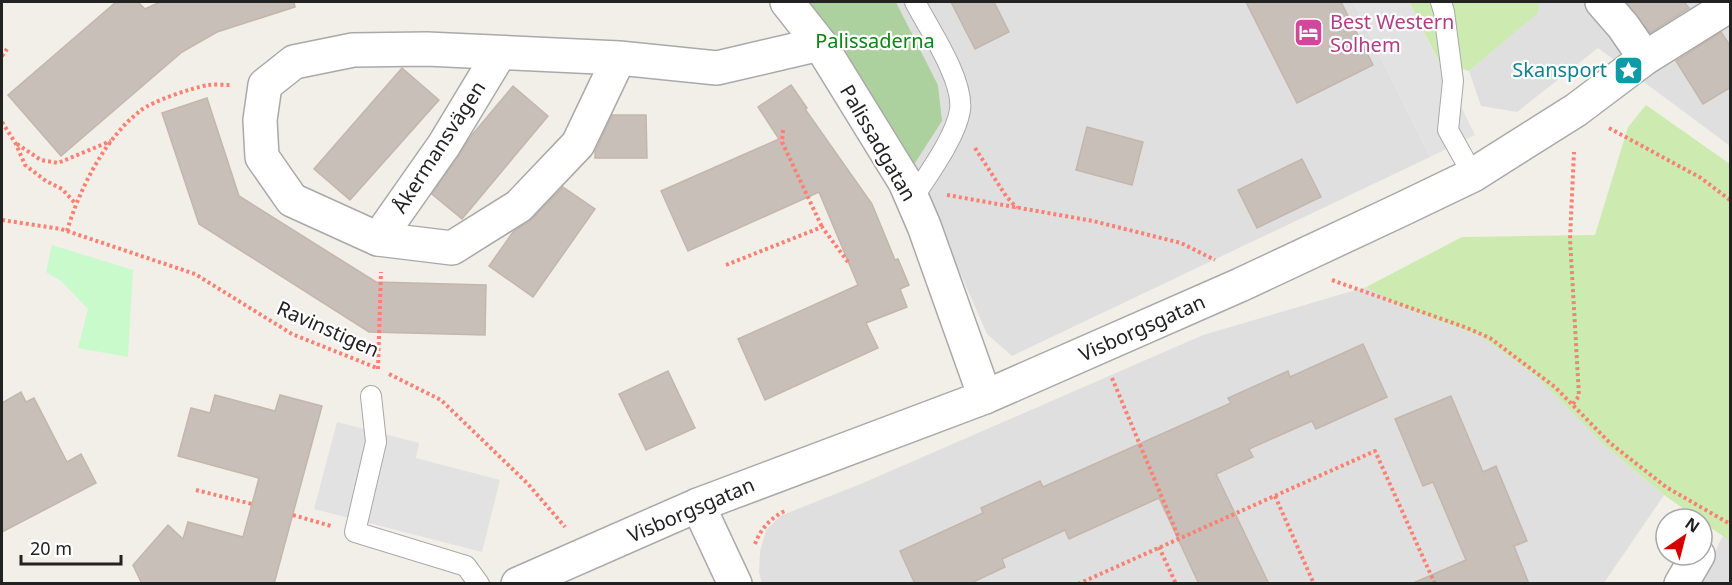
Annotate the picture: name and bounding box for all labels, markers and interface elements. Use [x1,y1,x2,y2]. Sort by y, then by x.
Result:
place label: Best Western Solhem [1330,8,1454,58]
hotel icon: Best Western Solhem [1293,17,1325,49]
park label: Palissaderna [815,27,935,54]
place icon: Skansport [1612,54,1644,86]
place label: Skansport [1512,56,1607,83]
street label: Åkermansvägen [386,76,491,218]
street label: Palissadgatan [834,79,923,206]
street label: Visborgsgatan [1074,288,1209,367]
street label: Ravinstigen [273,294,384,363]
street label: Visborgsgatan [623,471,758,548]
north arrow [1654,507,1714,567]
text: N [1681,512,1704,537]
scale bar [21,528,122,566]
text: 20 m [30,536,72,560]

